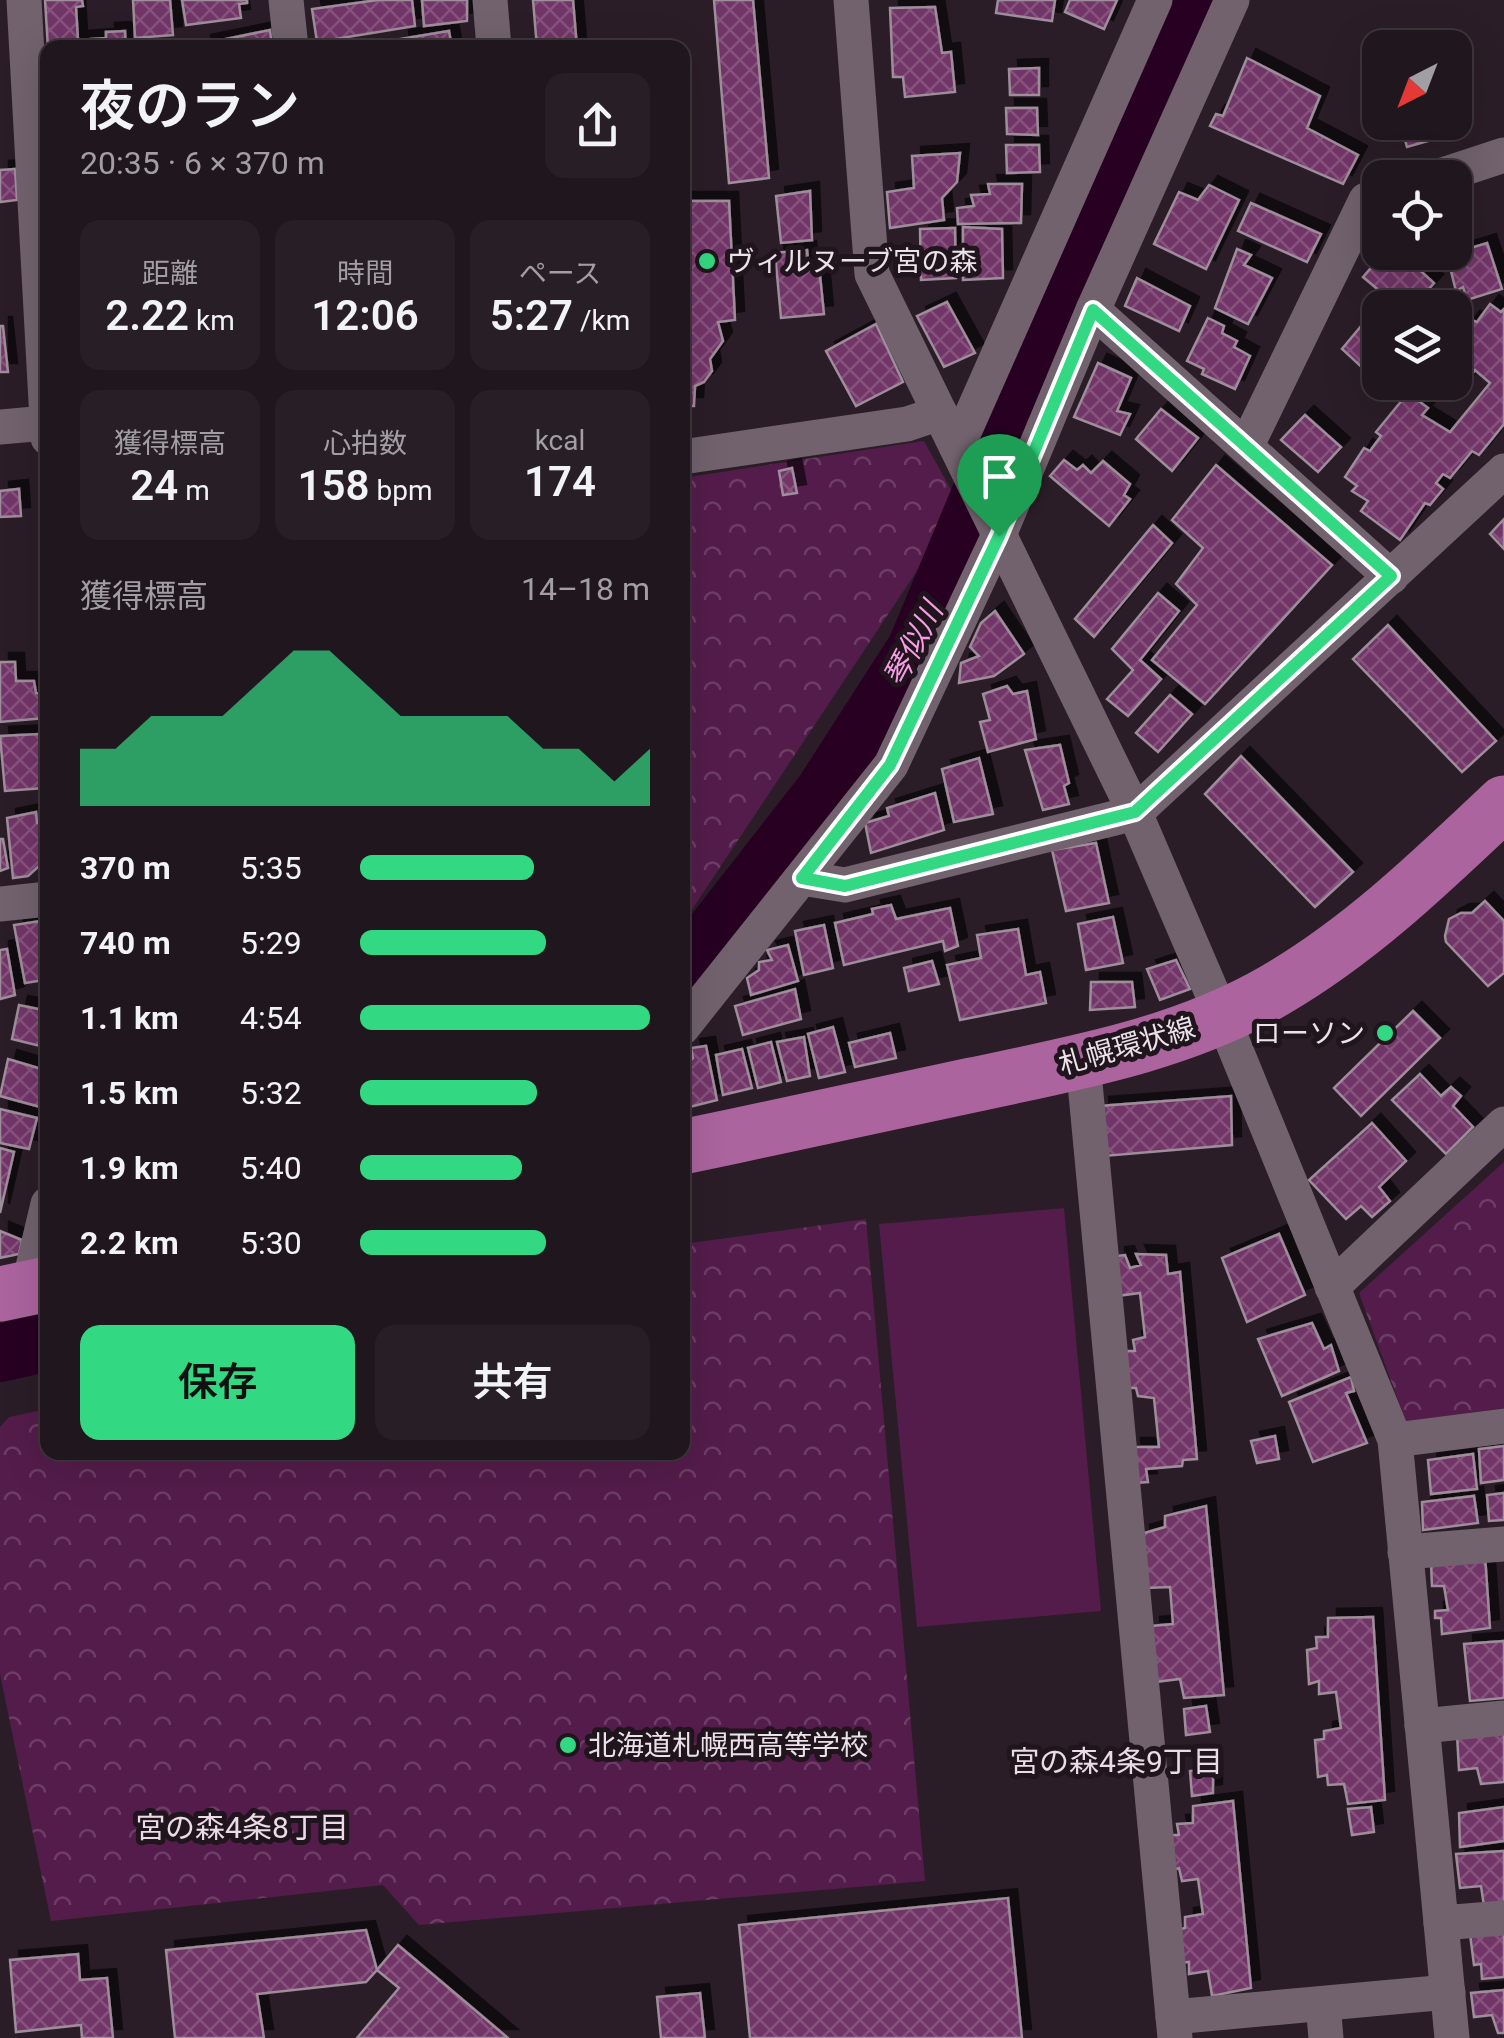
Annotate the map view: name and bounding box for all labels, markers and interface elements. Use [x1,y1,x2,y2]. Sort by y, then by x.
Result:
north arrow [1362,30,1472,140]
map controls [1362,30,1472,400]
button: share [545,73,650,178]
text: 夜のラン [80,74,300,138]
text: 20:35 · 6 × 370 m [80,144,325,182]
button: locate [1362,160,1472,270]
place label: ヴィルヌーブ宮の森 [727,245,977,278]
marker: ヴィルヌーブ宮の森 [696,250,718,272]
text: 距離 [142,257,198,290]
text: 時間 [337,257,393,290]
text: ペース [519,257,601,290]
button: layers [1362,290,1472,400]
text: 2.22 [105,291,189,340]
text: 12:06 [311,291,419,340]
text: 5:27 [490,291,573,340]
text: km [189,304,235,337]
text: /km [573,304,630,337]
text: kcal [535,424,585,457]
text: 獲得標高 [114,427,226,460]
text: 心拍数 [323,427,407,460]
pin [957,434,1042,537]
icon: arrive [972,449,1027,504]
text: 174 [524,457,596,506]
text: 24 [130,461,178,510]
text: 158 [298,461,370,510]
text: m [178,474,210,507]
text: bpm [370,474,432,507]
text: 14–18 m [521,570,650,608]
text: 獲得標高 [80,577,208,615]
water label: 琴似川 [876,593,951,692]
text: 370 m [80,849,171,887]
text: 5:35 [240,849,302,887]
text: 740 m [80,924,171,962]
text: 5:29 [240,924,302,962]
text: 1.1 km [80,999,179,1037]
text: 4:54 [240,999,302,1037]
street label: 札幌環状線 [1055,1011,1199,1081]
place label: ローソン [1253,1017,1365,1050]
marker: ローソン [1374,1022,1396,1044]
text: 1.5 km [80,1074,179,1112]
text: 5:32 [240,1074,302,1112]
text: 1.9 km [80,1149,179,1187]
text: 5:40 [240,1149,302,1187]
text: 2.2 km [80,1224,179,1262]
text: 5:30 [240,1224,302,1262]
button: 保存 [80,1325,355,1440]
button: 共有 [375,1325,650,1440]
place label: 北海道札幌西高等学校 [588,1729,868,1762]
marker: 北海道札幌西高等学校 [557,1734,579,1756]
district label: 宮の森4条9丁目 [1009,1744,1223,1779]
district label: 宮の森4条8丁目 [135,1810,349,1845]

